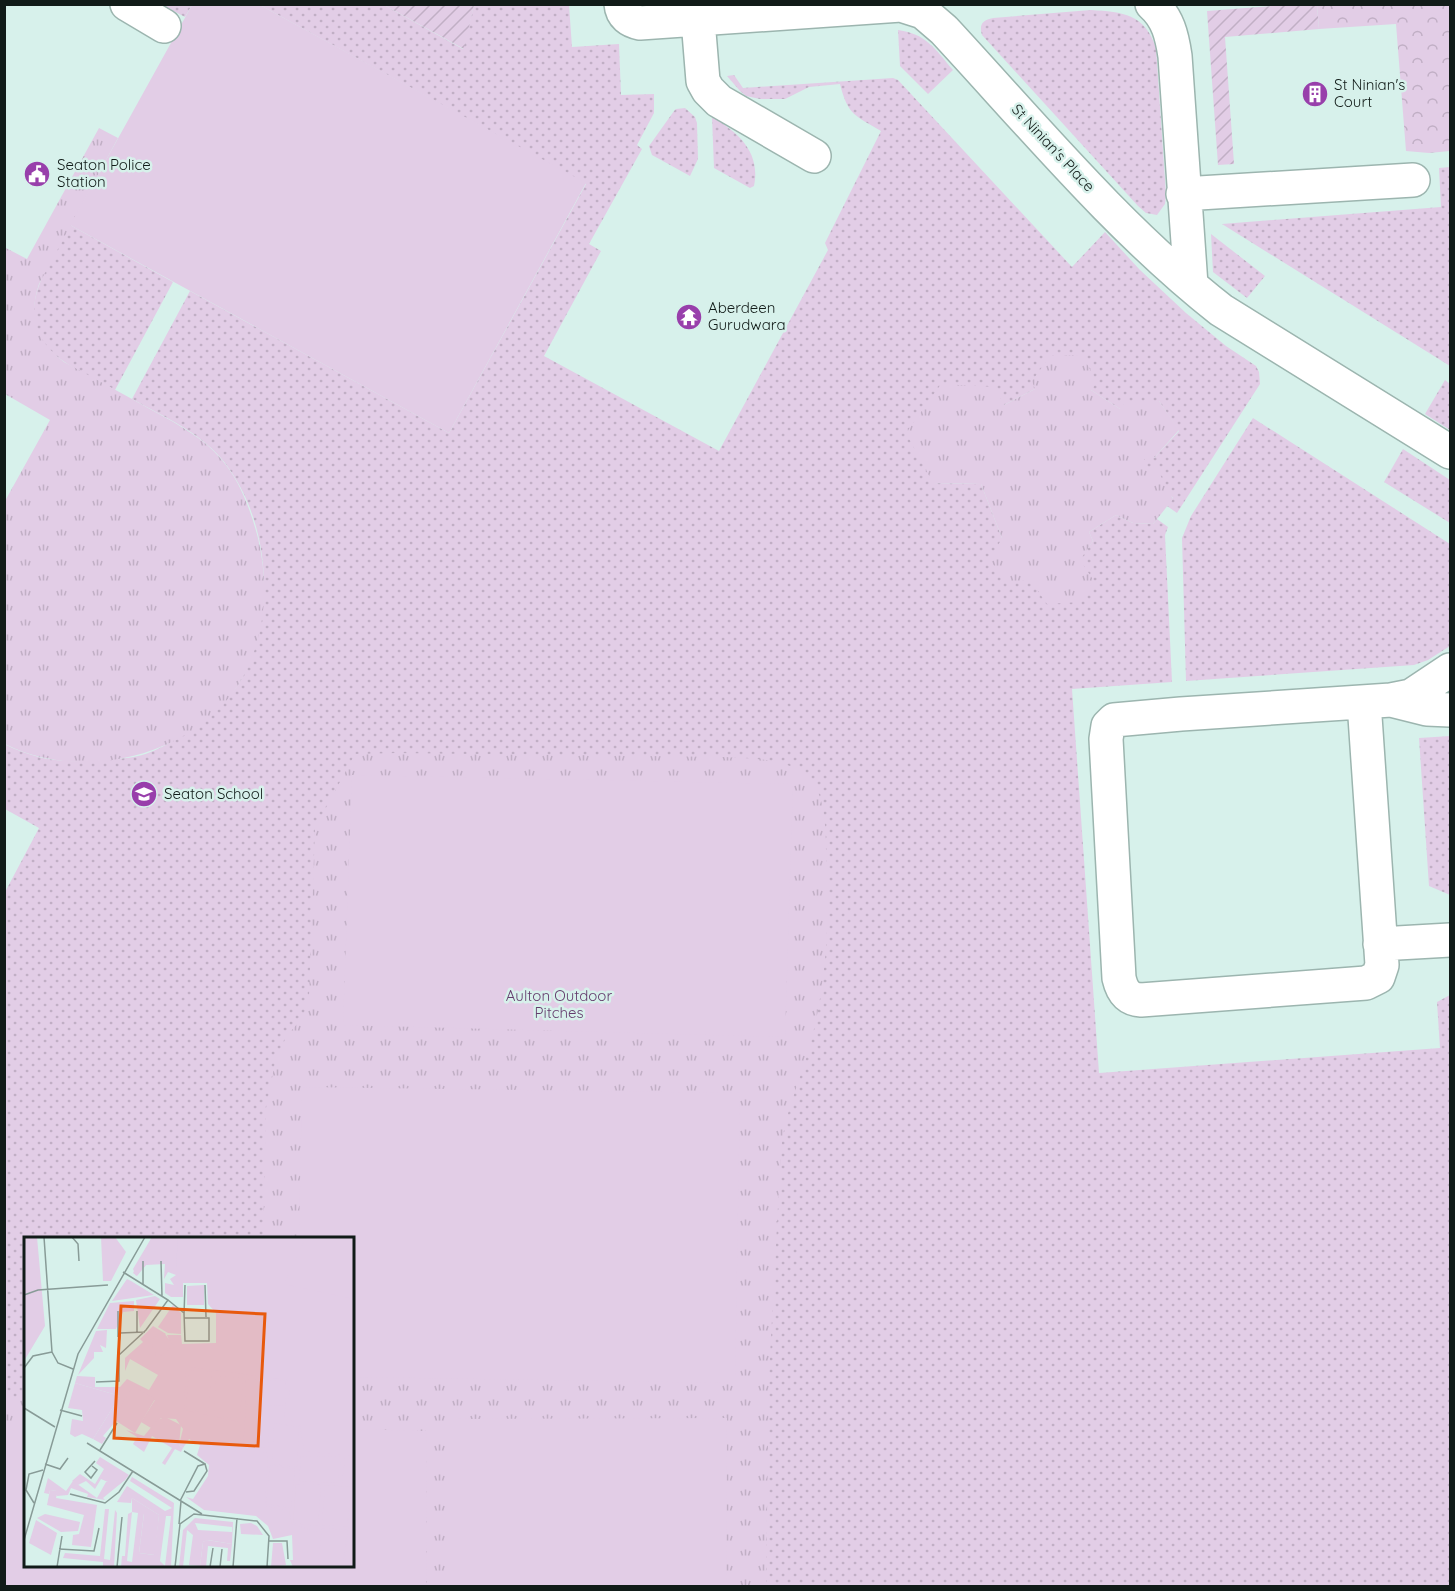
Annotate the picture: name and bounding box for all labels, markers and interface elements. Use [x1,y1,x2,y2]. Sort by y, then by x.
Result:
place label: St Ninian's Court [1334,75,1405,111]
building icon: St Ninian's Court [1300,79,1330,109]
street label: St Ninian's Place [1008,100,1099,196]
place label: Seaton Police Station [57,155,151,191]
public building icon: Seaton Police Station [22,159,52,189]
place label: Aberdeen Gurudwara [708,298,785,334]
temple icon: Aberdeen Gurudwara [674,302,704,332]
school or university icon: Seaton School [129,779,159,809]
place label: Seaton School [164,784,263,803]
park label: Aulton Outdoor Pitches [506,986,612,1022]
inset map [24,1237,354,1567]

